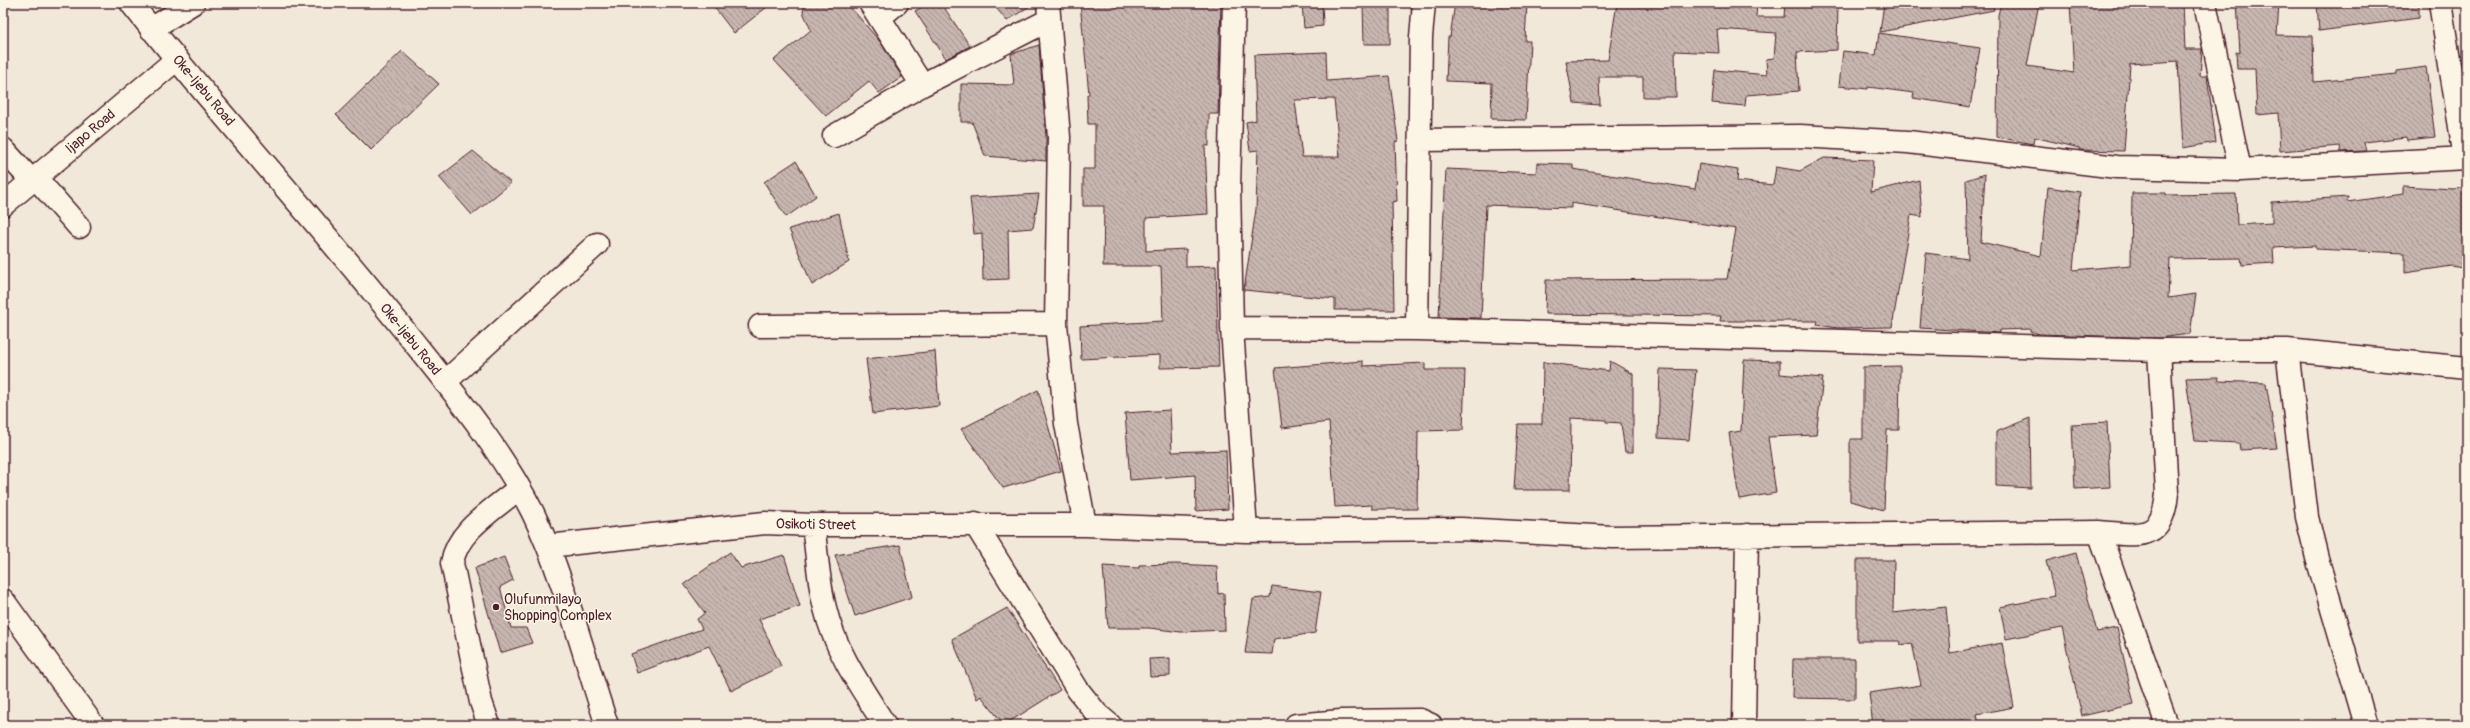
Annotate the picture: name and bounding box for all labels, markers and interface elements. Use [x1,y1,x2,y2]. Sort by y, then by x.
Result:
street label: Oke-Ijebu Road [169,51,238,129]
street label: Ijapo Road [62,106,119,157]
street label: Oke-Ijebu Road [376,300,445,379]
street label: Osikoti Street [776,515,857,534]
place label: Olufunmilayo Shopping Complex [504,591,612,624]
marker: Olufunmilayo Shopping Complex [491,602,501,612]

